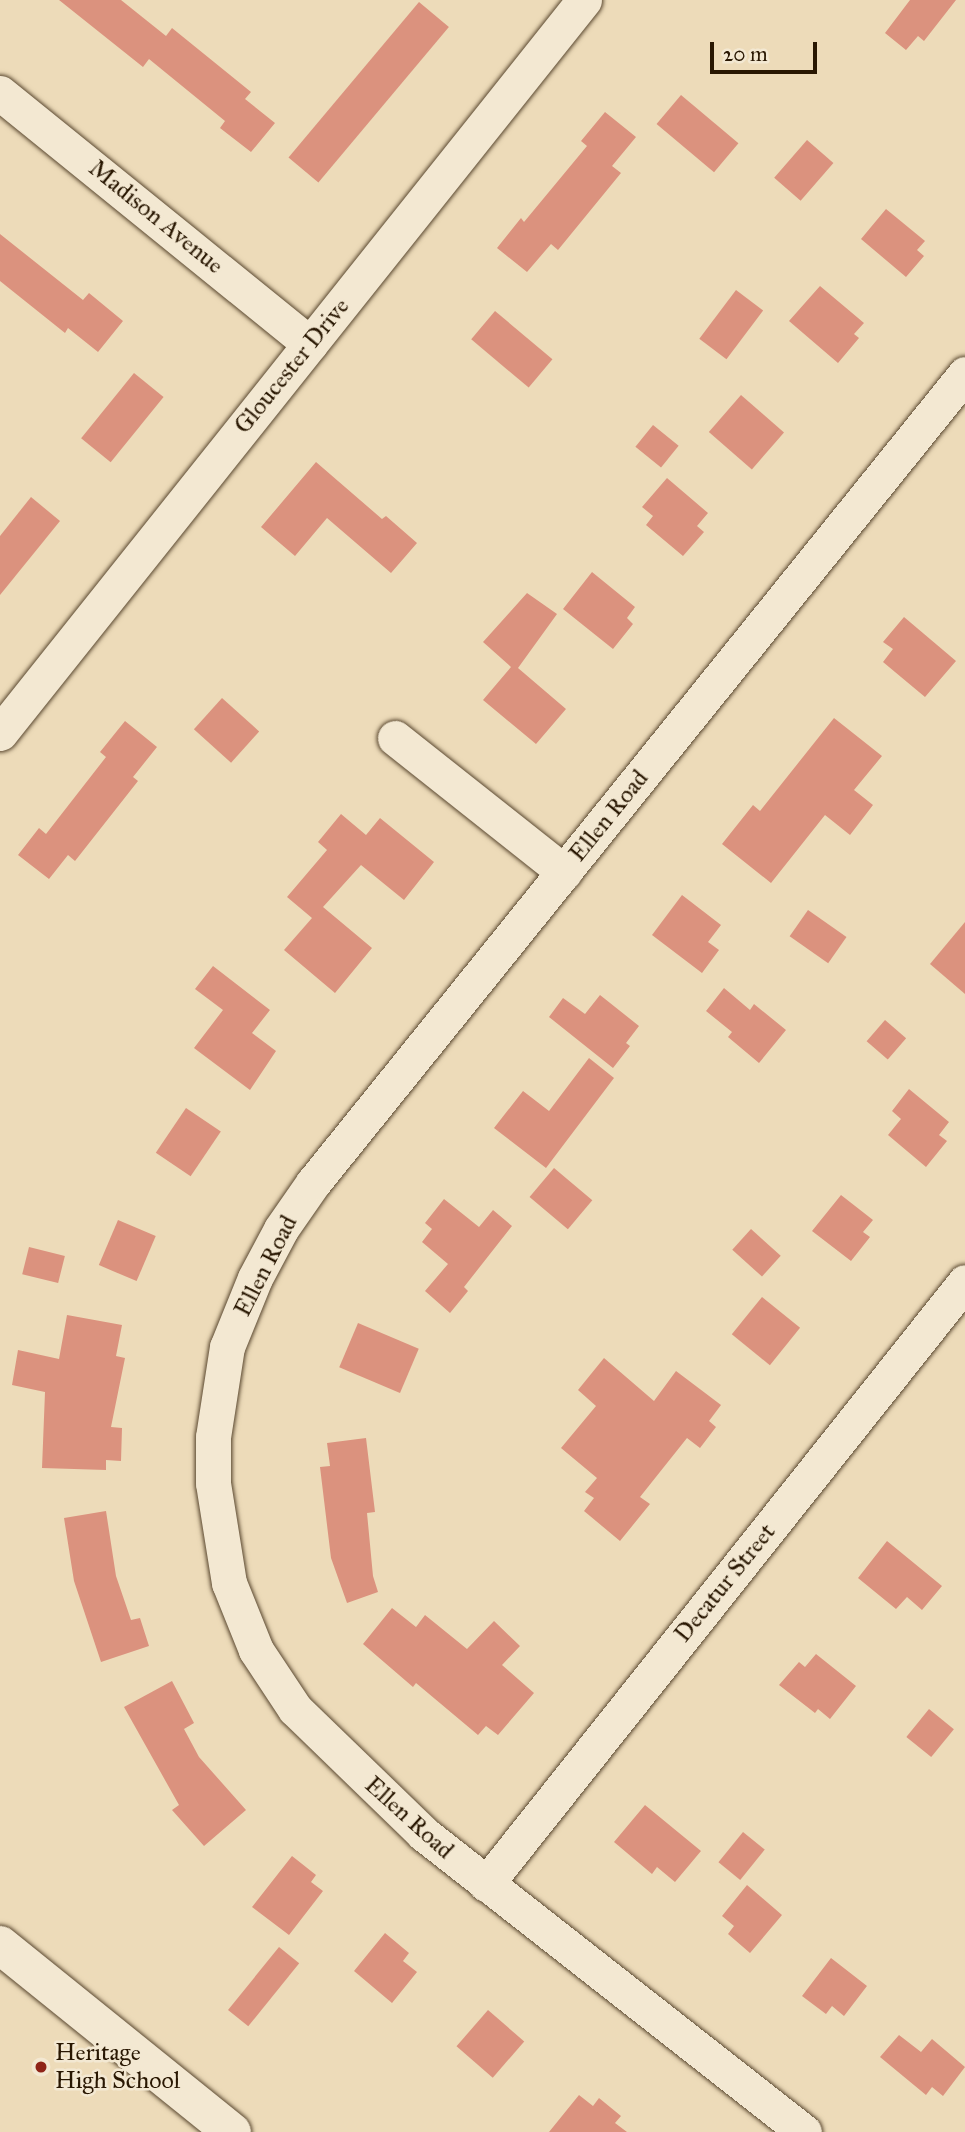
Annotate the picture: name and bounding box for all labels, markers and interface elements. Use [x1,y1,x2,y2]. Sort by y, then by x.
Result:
scale bar [713,28,820,72]
text: 20 m [723,41,768,67]
street label: Madison Avenue [83,154,229,280]
street label: Gloucester Drive [229,292,355,440]
street label: Ellen Road [563,764,655,868]
street label: Ellen Road [228,1211,304,1321]
street label: Decatur Street [668,1518,782,1648]
street label: Ellen Road [359,1771,459,1865]
place label: Heritage High School [55,2039,180,2095]
marker: Heritage High School [33,2059,49,2075]

